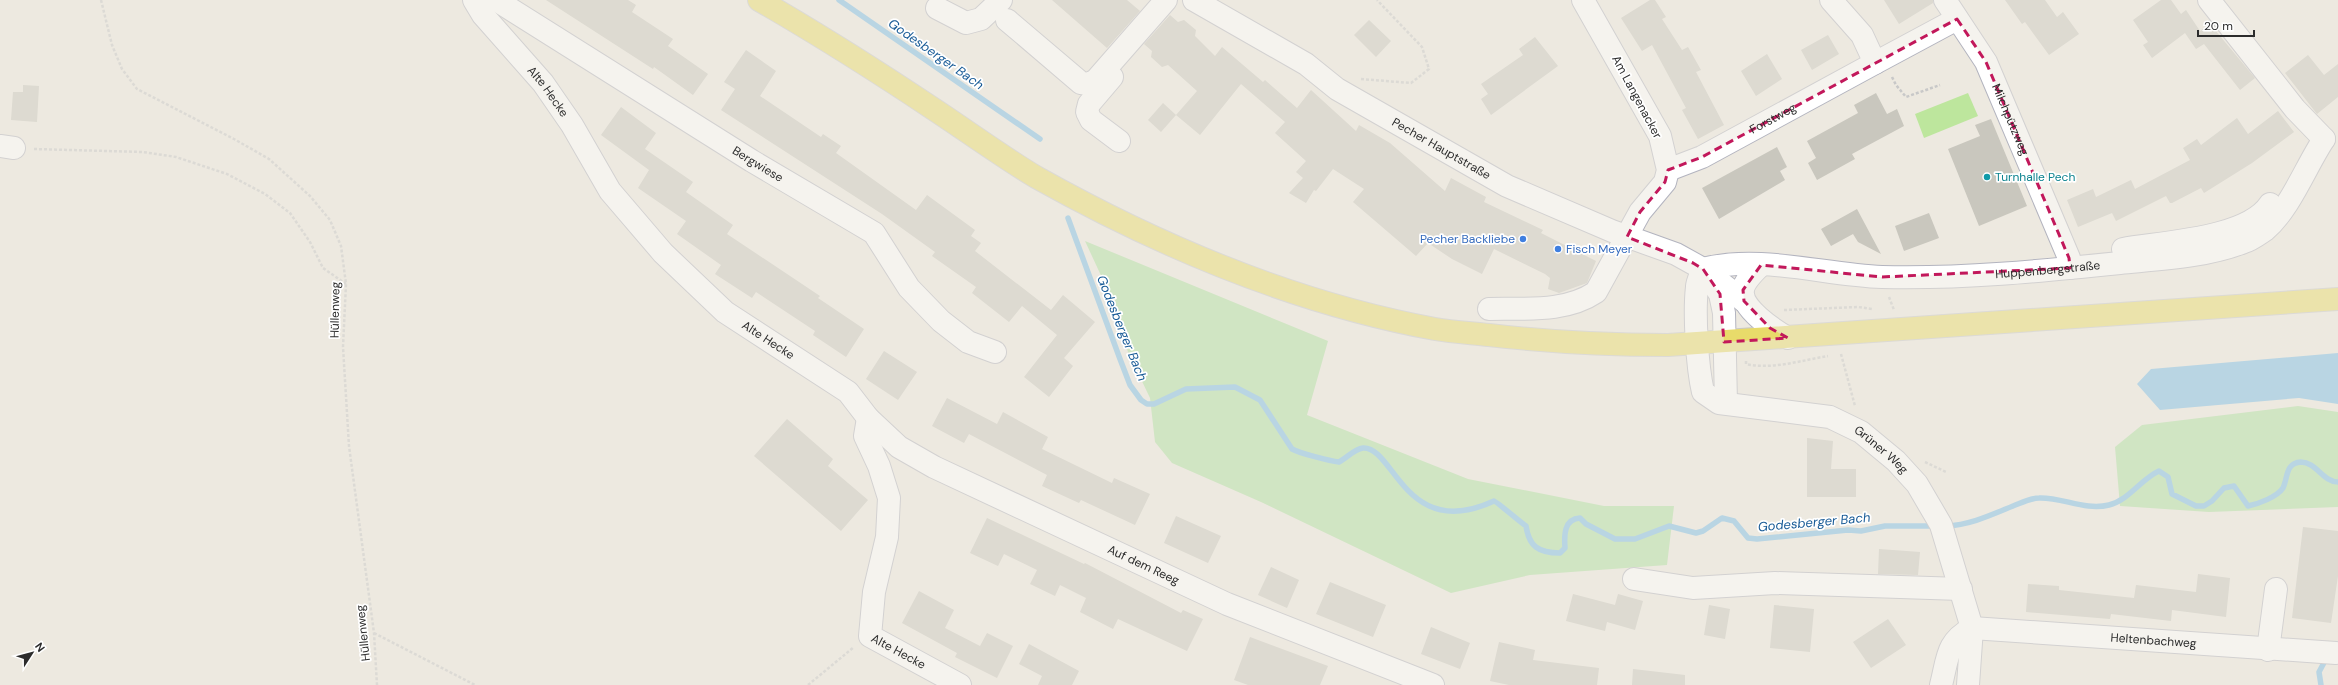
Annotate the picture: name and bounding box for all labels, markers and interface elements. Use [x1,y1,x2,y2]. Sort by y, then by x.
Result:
scale bar [2198,12,2254,38]
water label: Godesberger Bach [885,15,987,93]
text: 20 m [2204,18,2233,34]
street label: Am Langenacker [1608,53,1666,142]
street label: Alte Hecke [524,63,572,120]
street label: Milchpützweg [1988,81,2033,158]
street label: Forstweg [1747,99,1799,138]
street label: Pecher Hauptstraße [1389,114,1494,183]
street label: Bergwiese [729,143,786,186]
place label: Turnhalle Pech [1995,169,2075,185]
marker: Turnhalle Pech [1982,172,1992,182]
place label: Pecher Backliebe [1420,231,1515,247]
marker: Pecher Backliebe [1518,234,1528,244]
place label: Fisch Meyer [1566,241,1633,257]
marker: Fisch Meyer [1553,244,1563,254]
street label: Huppenbergstraße [1995,257,2101,282]
water label: Godesberger Bach [1093,273,1151,383]
street label: Hüllenweg [327,281,343,338]
street label: Alte Hecke [739,317,798,363]
street label: Grüner Weg [1852,422,1912,477]
water label: Godesberger Bach [1757,509,1871,535]
street label: Auf dem Reeg [1105,541,1182,589]
street label: Hüllenweg [352,604,374,662]
street label: Alte Hecke [868,630,929,673]
street label: Heltenbachweg [2110,630,2197,651]
north arrow [12,633,52,673]
text: N [32,640,48,654]

